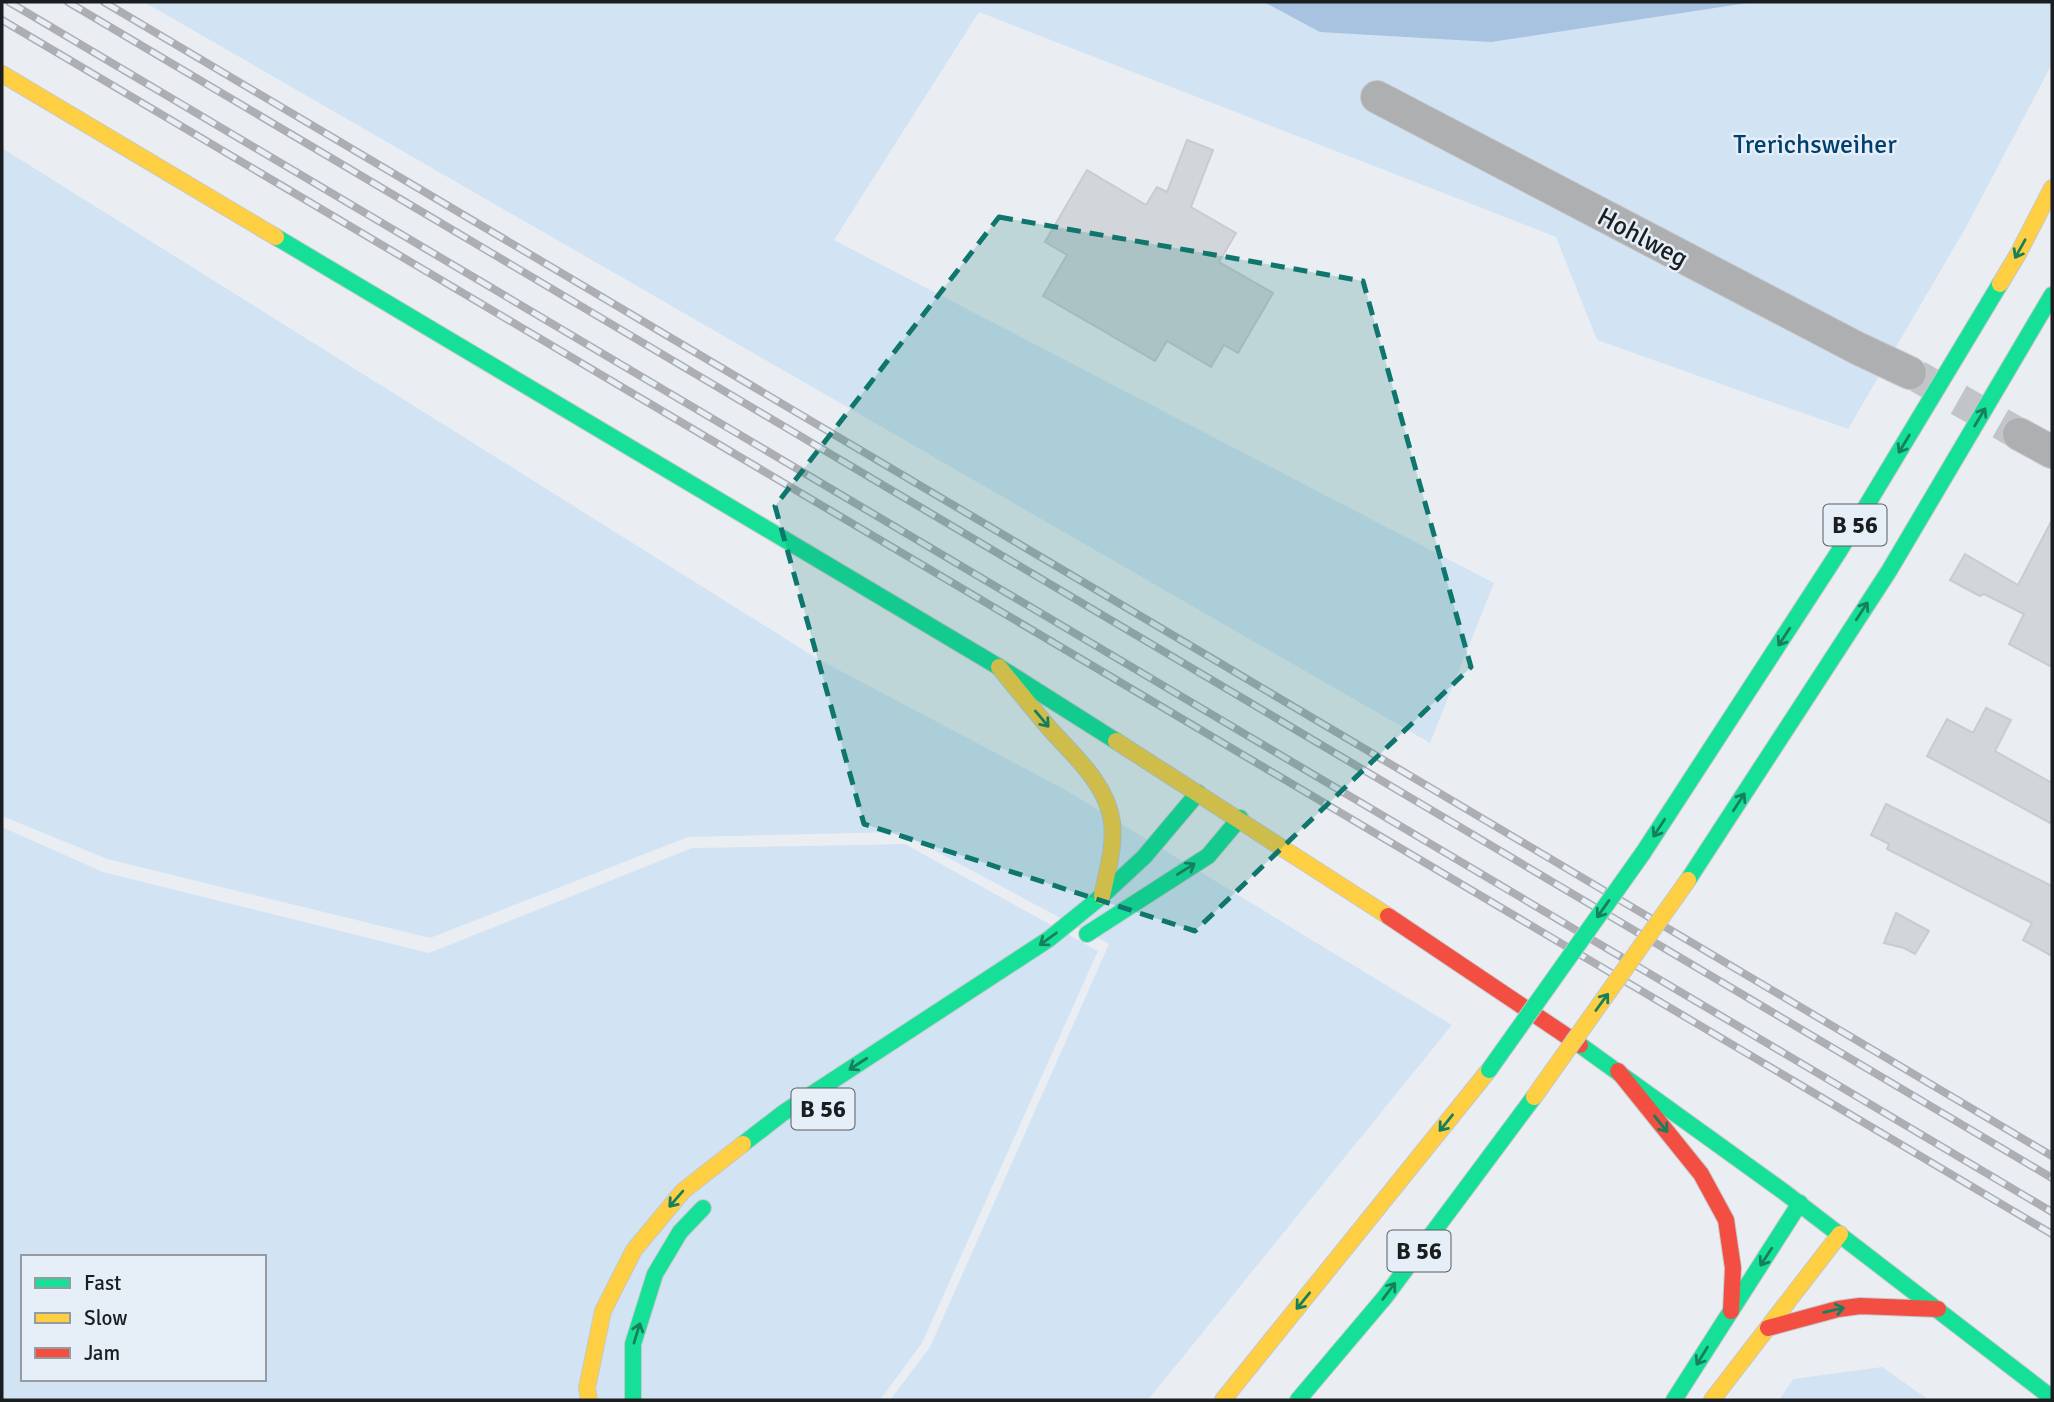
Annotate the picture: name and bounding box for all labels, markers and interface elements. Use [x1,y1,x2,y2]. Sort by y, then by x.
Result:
park label: Trerichsweiher [1733,129,1897,161]
street label: Hohlweg [1592,201,1693,275]
one-way arrow [2013,238,2027,258]
one-way arrow [1973,407,1987,427]
one-way arrow [1896,434,1910,454]
road number: B 56 [1824,504,1886,546]
one-way arrow [1856,602,1870,622]
one-way arrow [1776,627,1791,646]
one-way arrow [1035,710,1050,728]
one-way arrow [1732,793,1746,813]
one-way arrow [1652,818,1667,837]
one-way arrow [1175,862,1195,876]
one-way arrow [1596,899,1610,918]
one-way arrow [1039,931,1058,946]
one-way arrow [1595,993,1609,1012]
one-way arrow [849,1057,869,1071]
road number: B 56 [792,1088,854,1129]
one-way arrow [1438,1114,1454,1132]
one-way arrow [1653,1114,1668,1133]
one-way arrow [668,1190,684,1208]
road number: B 56 [1388,1231,1450,1272]
one-way arrow [1758,1247,1772,1267]
legend [21,1255,266,1381]
text: Fast [84,1270,121,1296]
one-way arrow [1381,1283,1396,1301]
one-way arrow [1296,1291,1311,1309]
one-way arrow [1822,1303,1845,1317]
text: Slow [84,1305,128,1331]
one-way arrow [632,1322,644,1344]
text: Jam [84,1340,120,1366]
one-way arrow [1695,1345,1709,1365]

